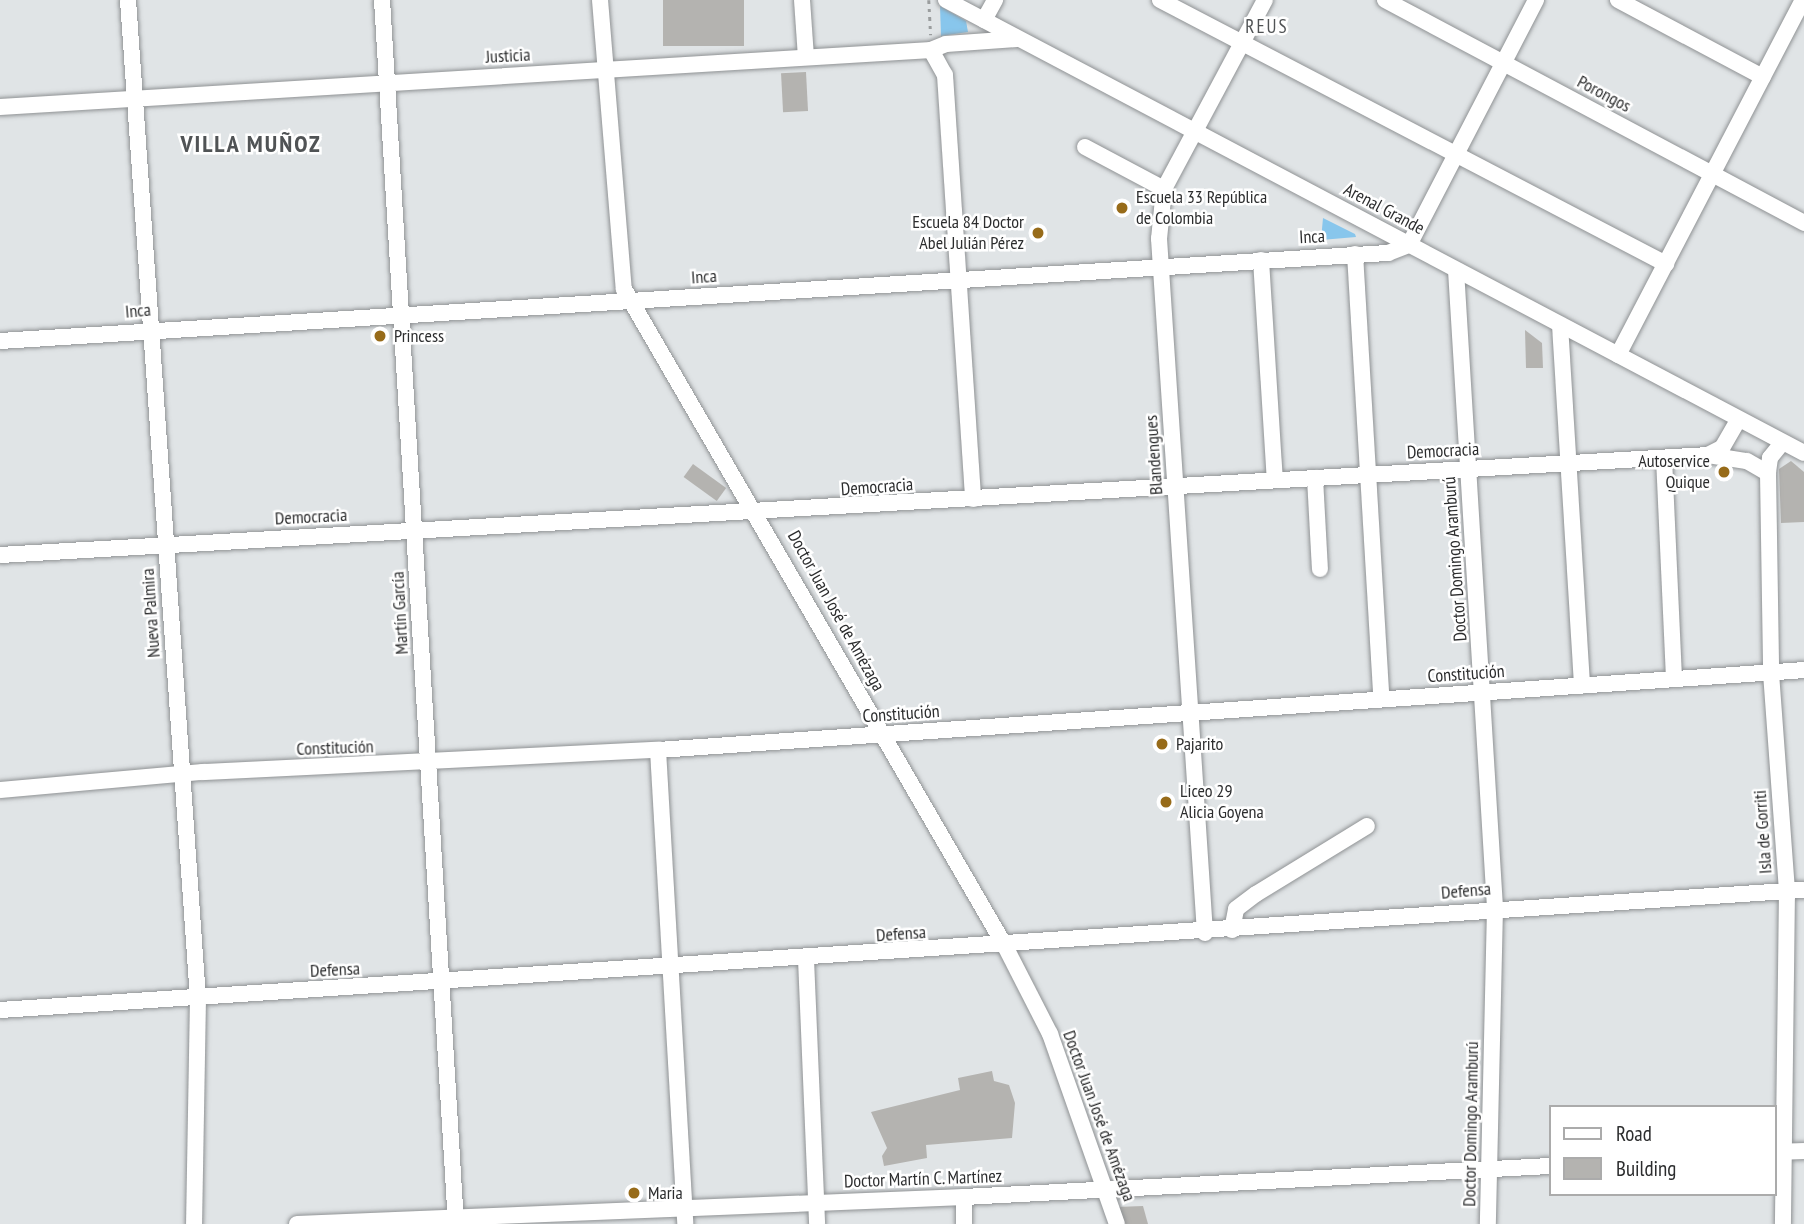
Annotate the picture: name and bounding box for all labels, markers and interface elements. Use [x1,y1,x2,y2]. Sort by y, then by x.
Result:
district label: REUS [1246,16,1288,38]
street label: Justicia [485,44,531,68]
street label: Porongos [1573,71,1635,117]
district label: VILLA MUÑOZ [181,130,321,158]
street label: Arenal Grande [1340,179,1428,239]
place label: Escuela 33 República de Colombia [1136,187,1267,230]
marker: Escuela 33 República de Colombia [1114,200,1130,216]
place label: Escuela 84 Doctor Abel Julián Pérez [912,212,1024,255]
marker: Escuela 84 Doctor Abel Julián Pérez [1030,225,1046,241]
street label: Inca [1299,226,1325,248]
street label: Inca [690,265,718,289]
street label: Inca [124,299,152,323]
place label: Princess [394,325,444,347]
marker: Princess [372,328,388,344]
street label: Blandengues [1140,414,1168,496]
street label: Democracia [1406,438,1480,464]
place label: Autoservice Quique [1638,451,1710,494]
marker: Autoservice Quique [1716,464,1732,480]
street label: Democracia [840,474,914,500]
street label: Doctor Domingo Aramburú [1438,476,1472,642]
street label: Democracia [274,504,348,530]
street label: Doctor Juan José de Amézaga [783,527,889,695]
street label: Nueva Palmira [137,568,165,658]
street label: Martín García [387,571,413,655]
street label: Constitución [1427,661,1505,687]
street label: Constitución [862,701,940,727]
place label: Pajarito [1176,733,1223,755]
street label: Constitución [296,736,374,760]
marker: Pajarito [1154,736,1170,752]
place label: Liceo 29 Alicia Goyena [1180,781,1264,824]
street label: Isla de Gorriti [1749,789,1777,875]
marker: Liceo 29 Alicia Goyena [1158,794,1174,810]
street label: Defensa [1440,878,1492,904]
street label: Defensa [875,921,927,947]
street label: Defensa [309,958,361,982]
street label: Doctor Juan José de Amézaga [1058,1027,1140,1205]
street label: Doctor Domingo Aramburú [1459,1041,1483,1207]
legend [1548,1105,1776,1196]
text: Road [1616,1120,1652,1147]
text: Building [1616,1155,1676,1182]
street label: Doctor Martín C. Martínez [843,1165,1003,1193]
place label: Maria [648,1182,683,1204]
marker: Maria [626,1185,642,1201]

